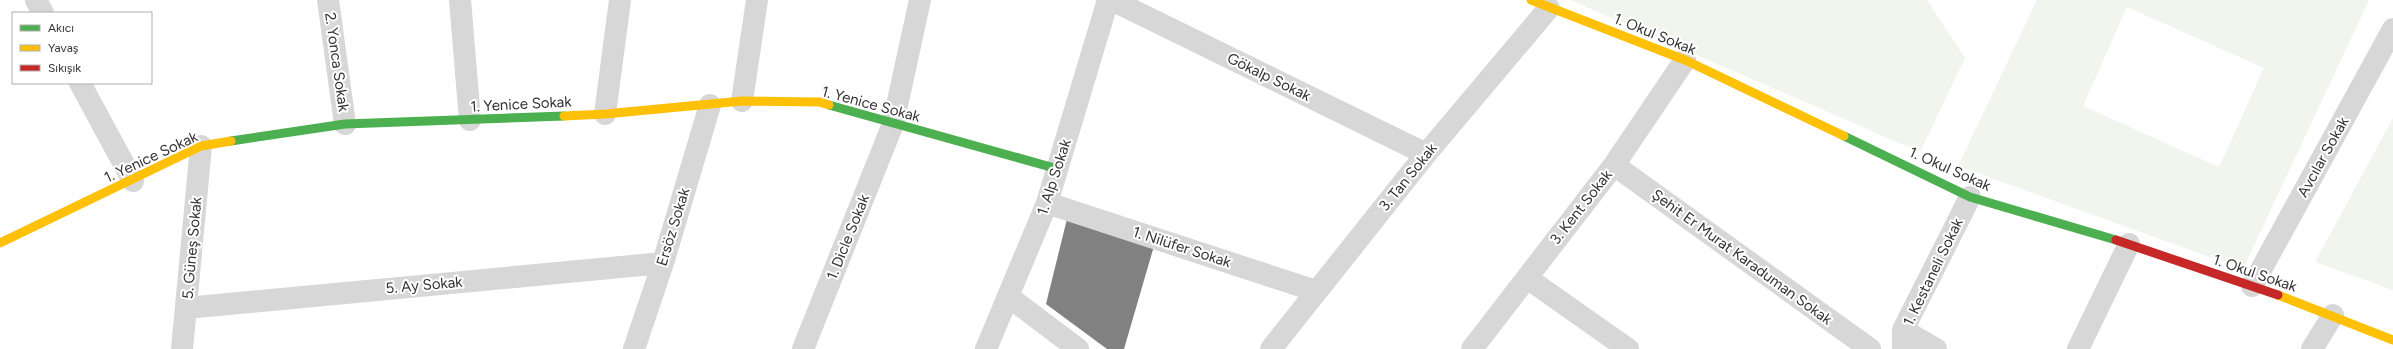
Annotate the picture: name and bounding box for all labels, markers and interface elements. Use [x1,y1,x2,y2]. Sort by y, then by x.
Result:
street label: 1. Okul Sokak [1611,9,1699,59]
street label: 2. Yonca Sokak [321,11,353,113]
legend [12,12,152,84]
text: Akıcı [48,21,74,35]
text: Yavaş [48,41,79,55]
street label: Gökalp Sokak [1224,49,1314,105]
text: Sıkışık [48,61,81,75]
street label: 1. Yenice Sokak [820,82,923,126]
street label: 1. Yenice Sokak [470,92,573,116]
street label: Avcılar Sokak [2294,113,2353,200]
street label: 1. Yenice Sokak [101,127,201,187]
street label: 1. Alp Sokak [1033,136,1075,217]
street label: 3. Tan Sokak [1375,139,1441,215]
street label: 1. Okul Sokak [1906,143,1994,195]
street label: 3. Kent Sokak [1546,165,1616,248]
street label: Ersöz Sokak [653,185,694,268]
street label: Şehit Er Murat Karaduman Sokak [1648,186,1836,329]
street label: 1. Dicle Sokak [823,191,873,282]
street label: 5. Güneş Sokak [179,195,205,300]
street label: 1. Kestaneli Sokak [1899,215,1967,329]
street label: 1. Nilüfer Sokak [1131,223,1234,272]
street label: 1. Okul Sokak [2211,250,2300,296]
street label: 5. Ay Sokak [385,273,464,297]

